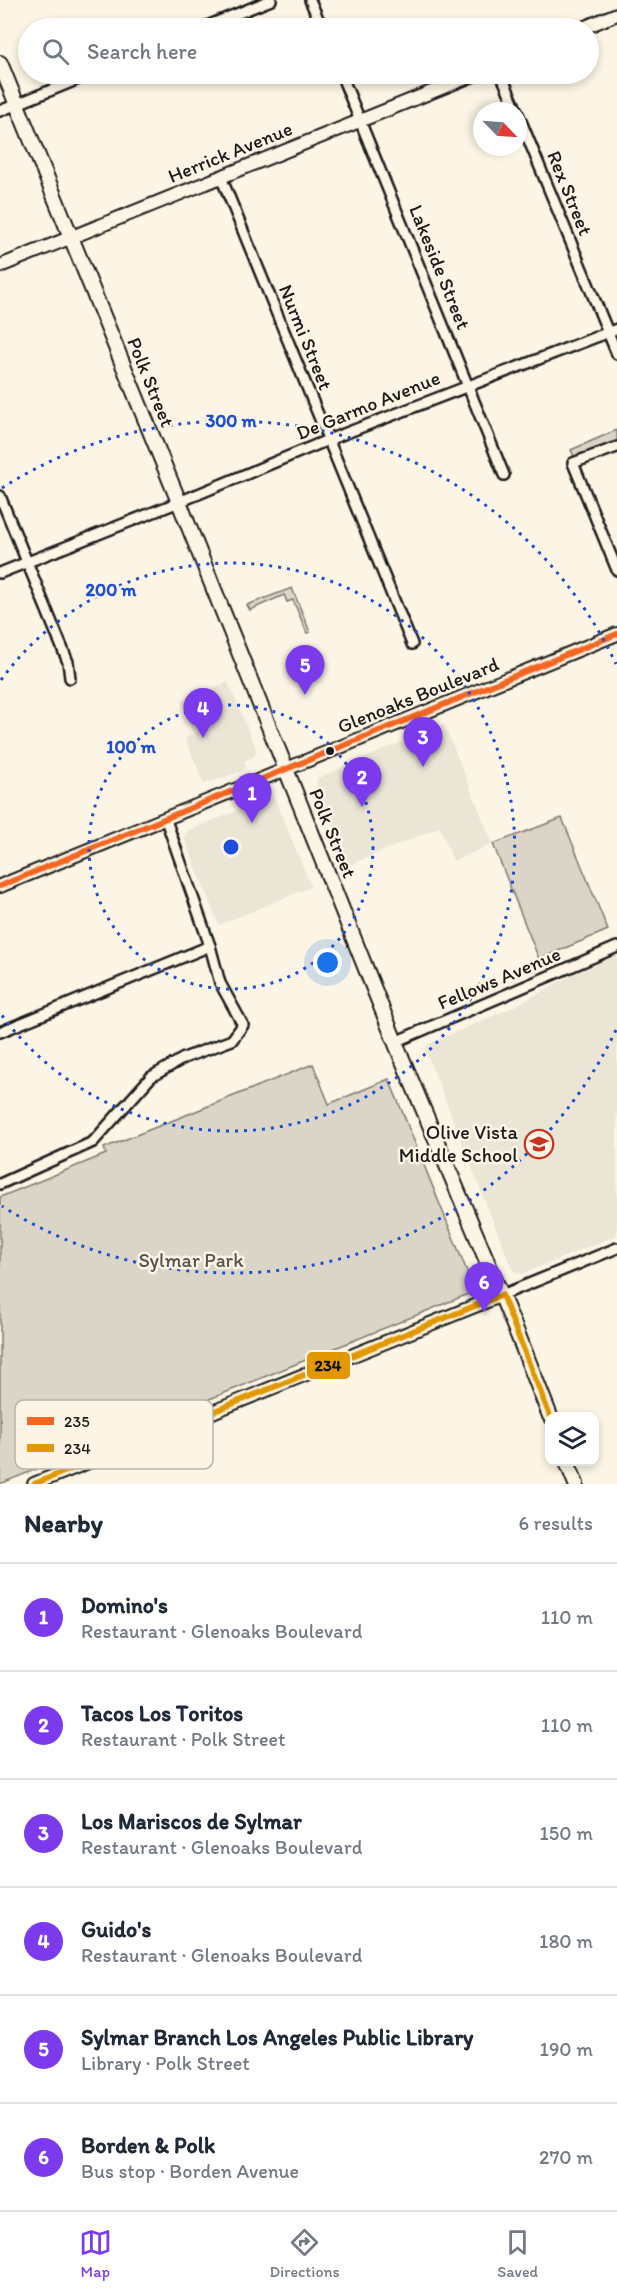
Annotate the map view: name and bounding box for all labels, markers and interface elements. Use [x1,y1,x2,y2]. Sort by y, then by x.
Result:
search box [18,18,599,84]
icon: search [39,35,72,68]
text: Search here [87,38,197,65]
north arrow [473,102,527,156]
street label: Herrick Avenue [164,116,296,188]
street label: Rex Street [542,147,598,239]
street label: Lakeside Street [404,201,476,333]
street label: Nurmi Street [274,281,338,394]
street label: Polk Street [122,334,180,431]
street label: De Garmo Avenue [293,365,443,445]
text: 300 m [205,410,257,432]
text: 200 m [86,579,137,601]
pin: 5 [286,646,324,695]
street label: Glenoaks Boulevard [334,652,502,738]
pin: 4 [184,688,222,738]
pin: 3 [404,718,442,767]
text: 100 m [106,736,157,758]
unlabelled marker [324,745,336,757]
pin: 2 [342,758,382,807]
pin: 1 [232,774,272,823]
street label: Polk Street [304,785,362,882]
centre of rings [221,837,241,857]
street label: Fellows Avenue [434,941,564,1015]
your location [313,948,342,977]
place label: Olive Vista Middle School [399,1120,519,1167]
school or university icon: Olive Vista Middle School [523,1128,555,1160]
park label: Sylmar Park [139,1248,244,1272]
pin: 6 [464,1262,504,1312]
line badge: 234 [306,1351,351,1380]
text: 234 [315,1356,342,1375]
legend [15,1400,213,1469]
text: 235 [64,1412,90,1431]
map controls [545,1412,599,1466]
button: layers [545,1412,599,1466]
text: 234 [64,1439,91,1458]
text: Nearby [24,1507,103,1539]
text: 6 results [519,1511,593,1535]
text: Domino's [81,1592,168,1619]
text: 1 [39,1605,48,1629]
text: 110 m [541,1605,593,1629]
text: Restaurant · Glenoaks Boulevard [81,1619,362,1643]
text: Tacos Los Toritos [81,1700,243,1727]
text: 2 [38,1713,49,1737]
text: 110 m [541,1713,593,1737]
text: Restaurant · Polk Street [81,1727,285,1751]
text: Los Mariscos de Sylmar [81,1808,302,1835]
text: 3 [38,1821,49,1845]
text: 150 m [540,1821,593,1845]
text: Restaurant · Glenoaks Boulevard [81,1835,362,1859]
text: Guido's [81,1916,151,1943]
text: 4 [37,1929,50,1953]
text: 180 m [539,1929,593,1953]
text: Restaurant · Glenoaks Boulevard [81,1943,362,1967]
text: Sylmar Branch Los Angeles Public Library [81,2024,473,2051]
text: 5 [38,2037,49,2061]
text: 190 m [540,2037,593,2061]
text: Library · Polk Street [81,2051,250,2075]
text: Borden & Polk [81,2132,215,2159]
text: 6 [38,2145,49,2169]
text: 270 m [539,2145,593,2169]
text: Bus stop · Borden Avenue [81,2159,299,2183]
tab: Map [79,2226,112,2281]
tab: Directions [269,2226,340,2281]
tab: Saved [497,2226,538,2281]

